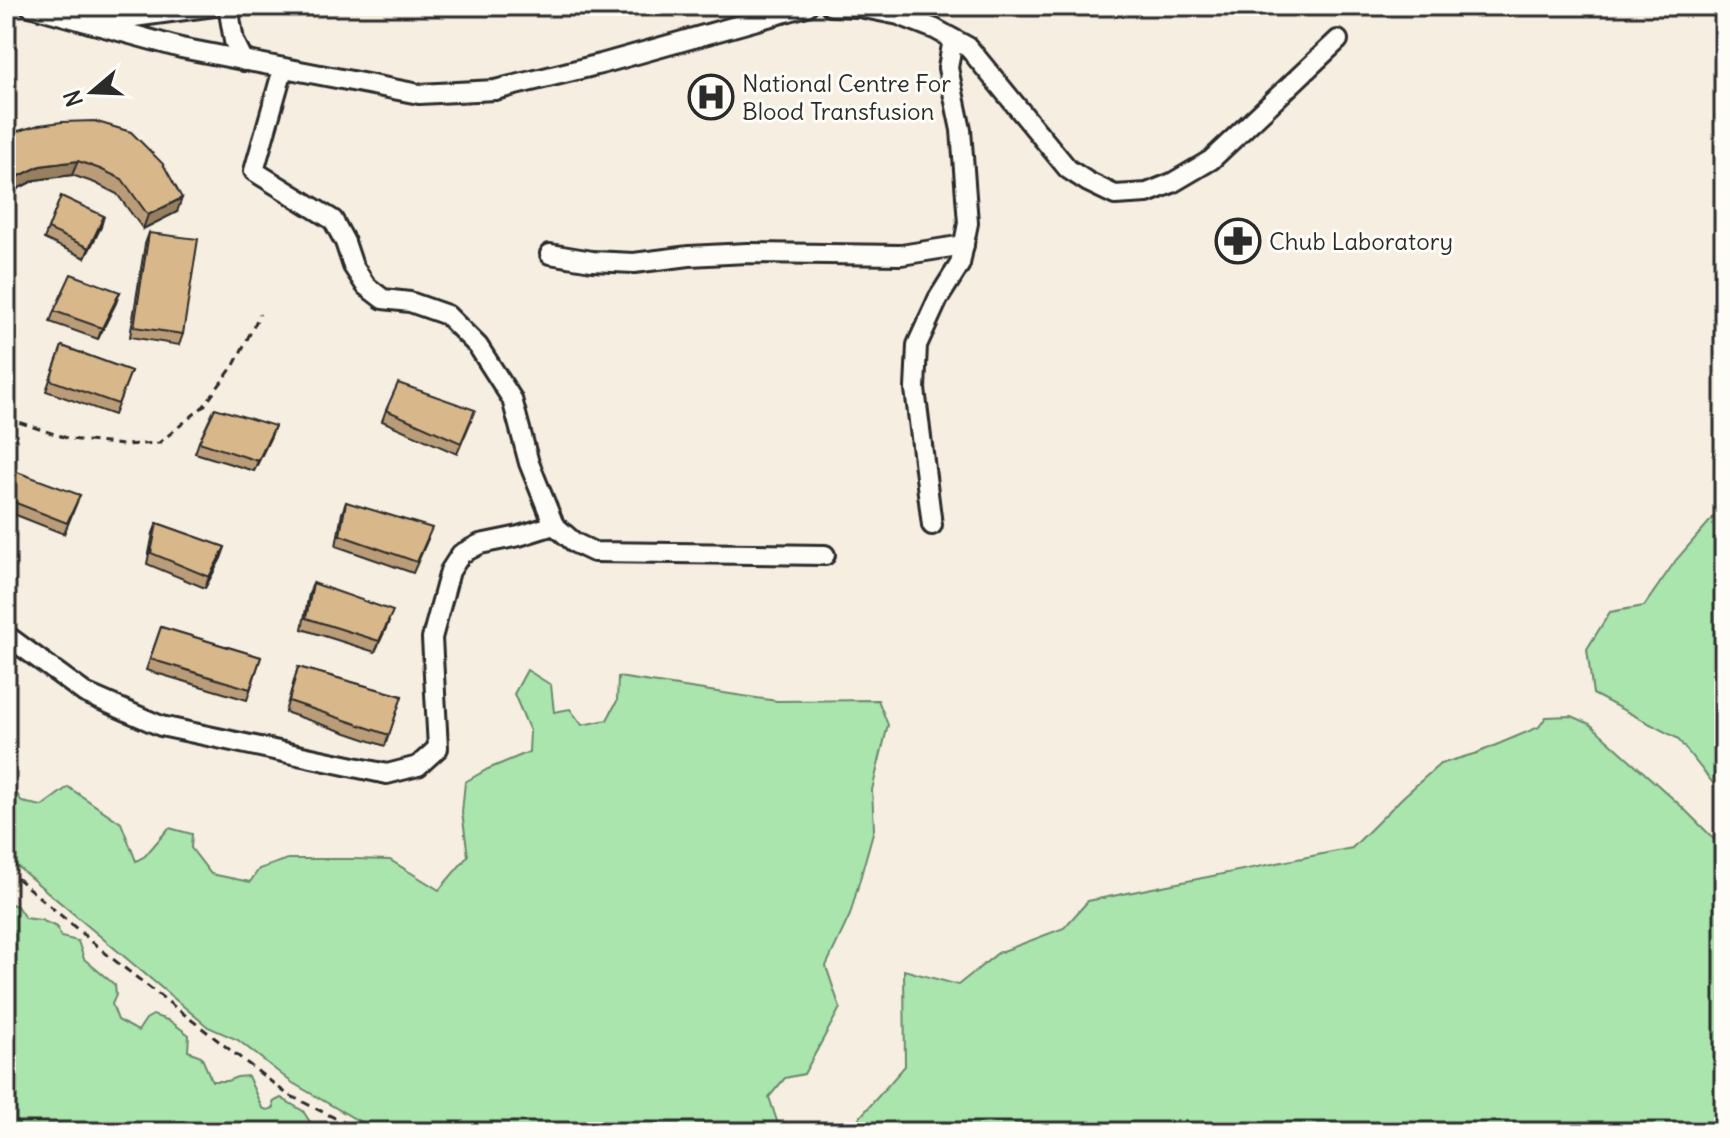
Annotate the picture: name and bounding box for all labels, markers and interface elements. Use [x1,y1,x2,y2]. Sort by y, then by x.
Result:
north arrow [52,52,132,132]
place label: National Centre For Blood Transfusion [742,68,951,126]
hospital icon: National Centre For Blood Transfusion [687,73,735,121]
text: N [57,87,89,110]
pharmacy icon: Chub Laboratory [1214,217,1262,265]
place label: Chub Laboratory [1269,226,1453,256]

